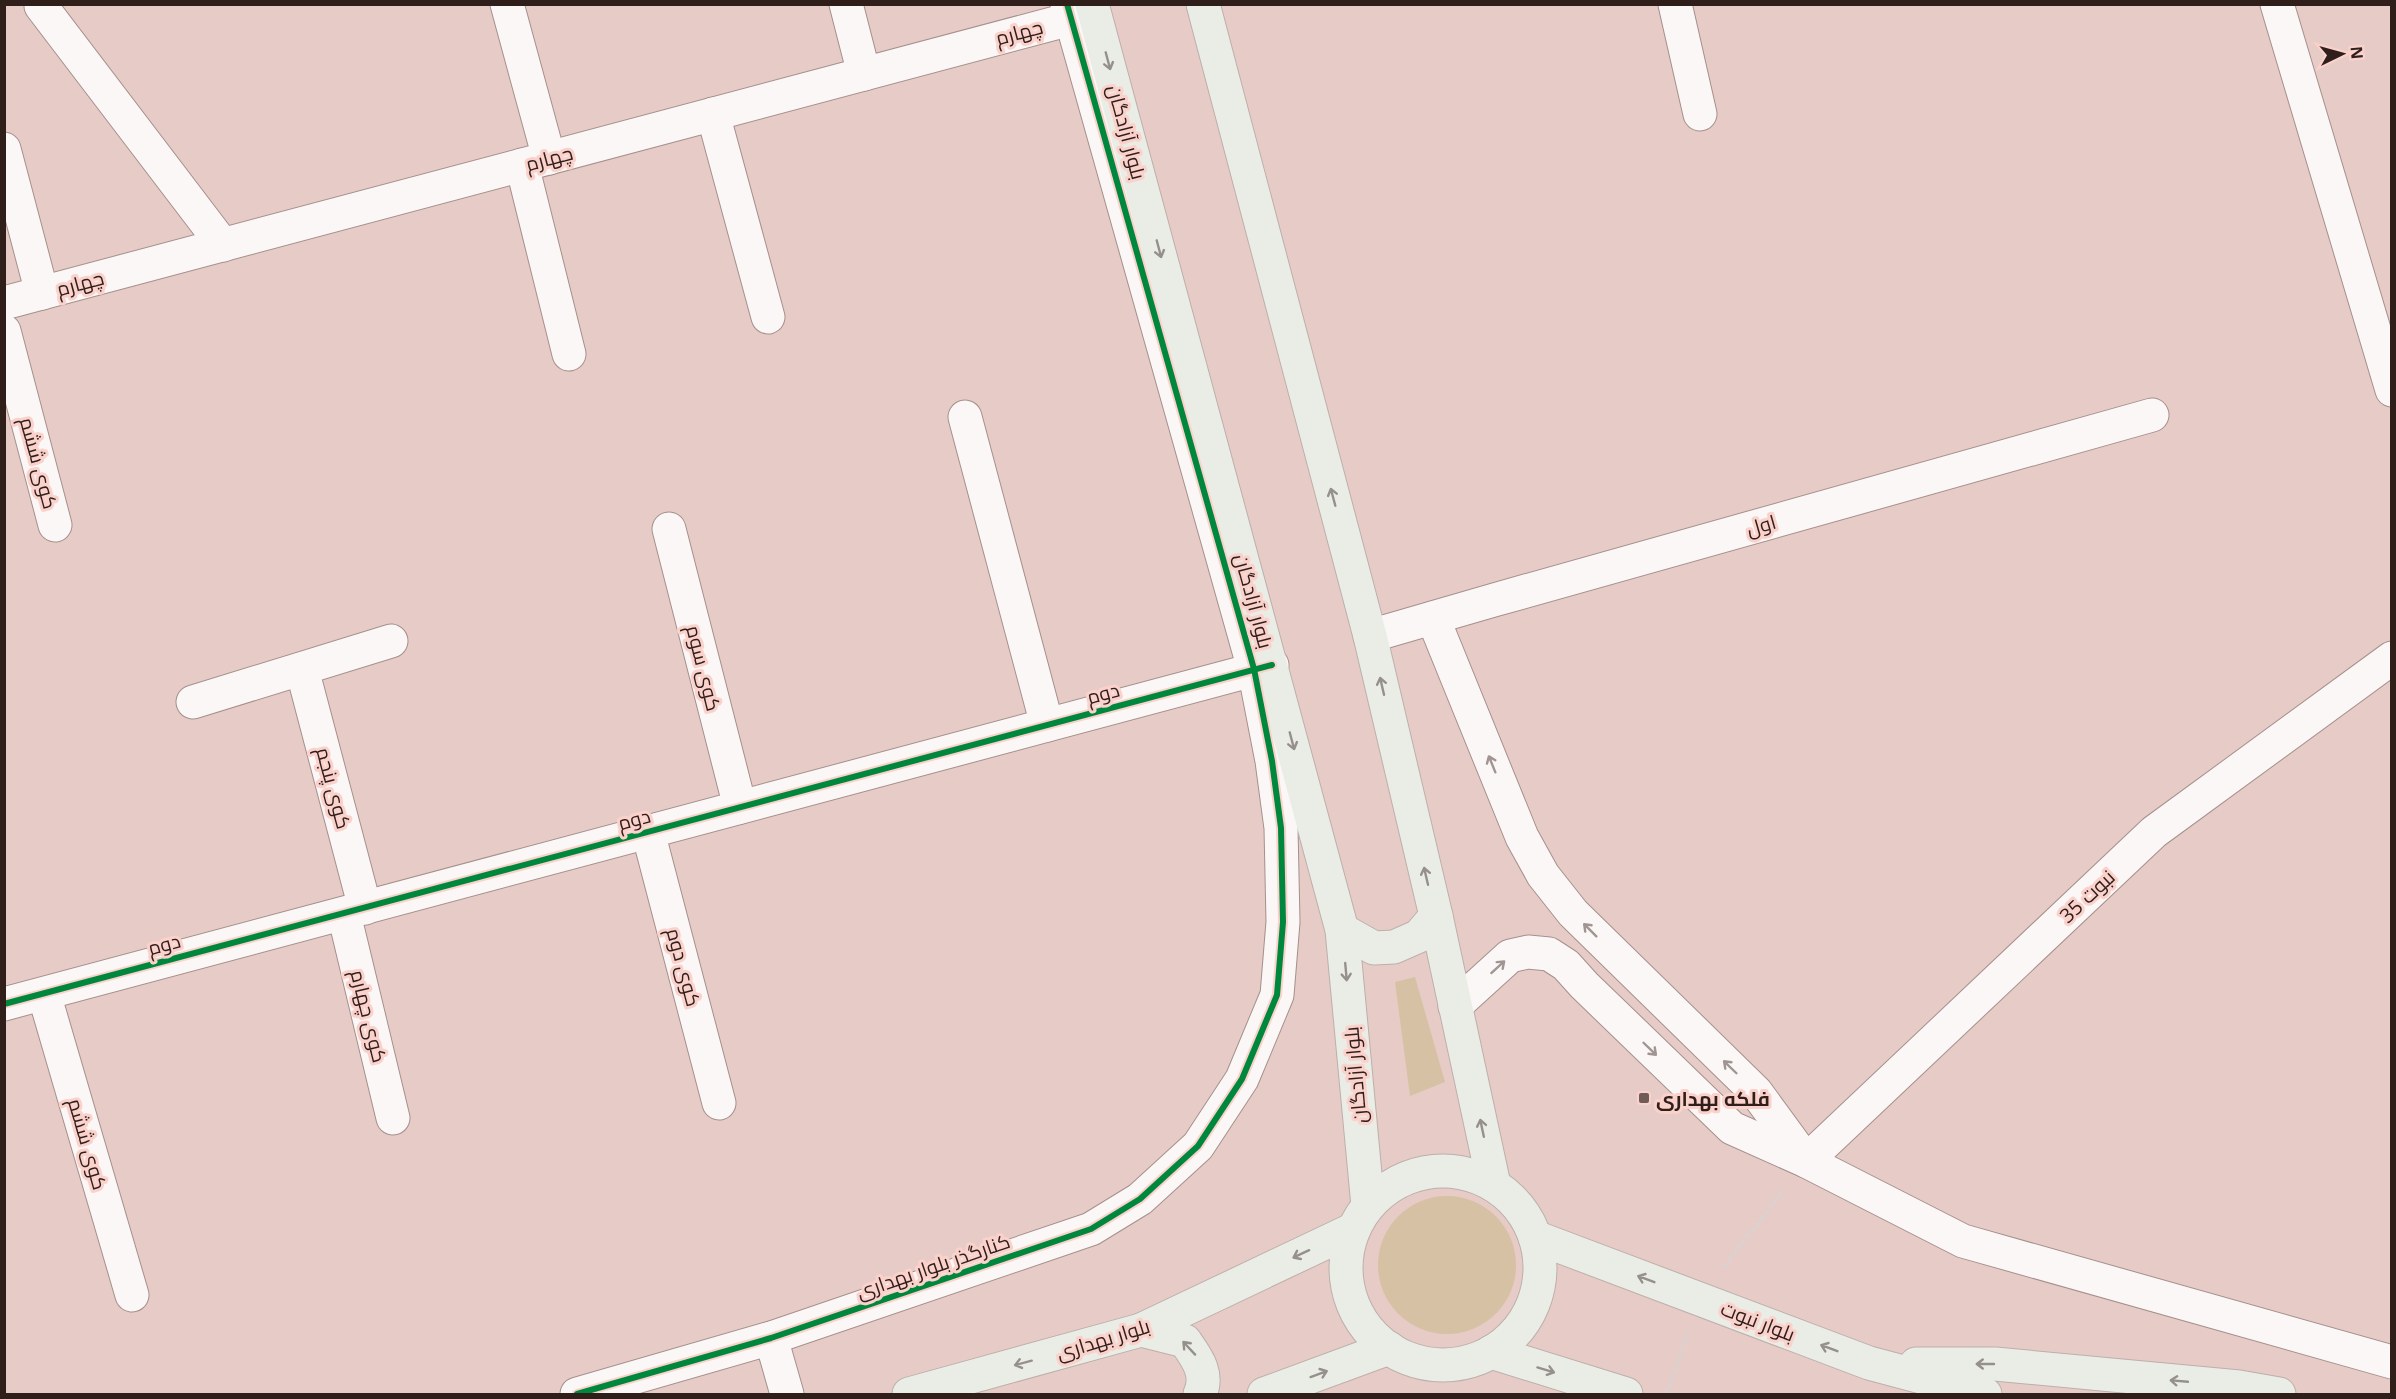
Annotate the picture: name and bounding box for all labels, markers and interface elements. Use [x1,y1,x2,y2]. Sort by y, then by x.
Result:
street label: چهارم [992,13,1046,52]
north arrow [2312,24,2372,84]
text: N [2345,45,2368,60]
one-way arrow [1102,51,1114,70]
street label: بلوار آزادگان [1101,82,1153,182]
street label: چهارم [522,139,576,178]
one-way arrow [1153,239,1165,258]
street label: چهارم [53,264,107,303]
street label: کوی ششم [13,414,64,512]
one-way arrow [1327,488,1338,507]
street label: اول [1743,508,1779,542]
street label: بلوار آزادگان [1228,551,1280,651]
street label: کوی سوم [679,622,728,714]
street label: دوم [1084,676,1123,711]
one-way arrow [1375,677,1387,696]
one-way arrow [1286,732,1298,751]
street label: کوی پنجم [309,744,358,832]
one-way arrow [1486,755,1497,774]
street label: دوم [615,802,654,837]
street label: نبوت 35 [2053,863,2121,929]
one-way arrow [1420,867,1432,886]
one-way arrow [1583,923,1598,938]
street label: کوی دوم [660,925,707,1010]
street label: دوم [145,927,184,962]
one-way arrow [1490,960,1505,974]
one-way arrow [1341,961,1352,981]
street label: کوی چهارم [343,967,394,1066]
street label: بلوار آزادگان [1337,1025,1373,1125]
one-way arrow [1642,1042,1657,1056]
one-way arrow [1722,1059,1737,1074]
place label: فلکه بهداری [1656,1085,1770,1112]
marker: فلکه بهداری [1637,1091,1651,1105]
street label: کوی ششم [61,1095,114,1193]
one-way arrow [1475,1119,1487,1138]
street label: کنارگذر بلوار بهداری [853,1227,1013,1305]
one-way arrow [1293,1249,1311,1261]
one-way arrow [1638,1273,1656,1284]
street label: بلوار نبوت [1717,1295,1799,1347]
street label: بلوار بهداری [1053,1312,1153,1366]
one-way arrow [1182,1340,1196,1355]
one-way arrow [1820,1342,1839,1353]
one-way arrow [1014,1358,1033,1369]
one-way arrow [1975,1358,1995,1370]
one-way arrow [1536,1365,1555,1376]
one-way arrow [1309,1368,1328,1379]
one-way arrow [2170,1375,2189,1386]

